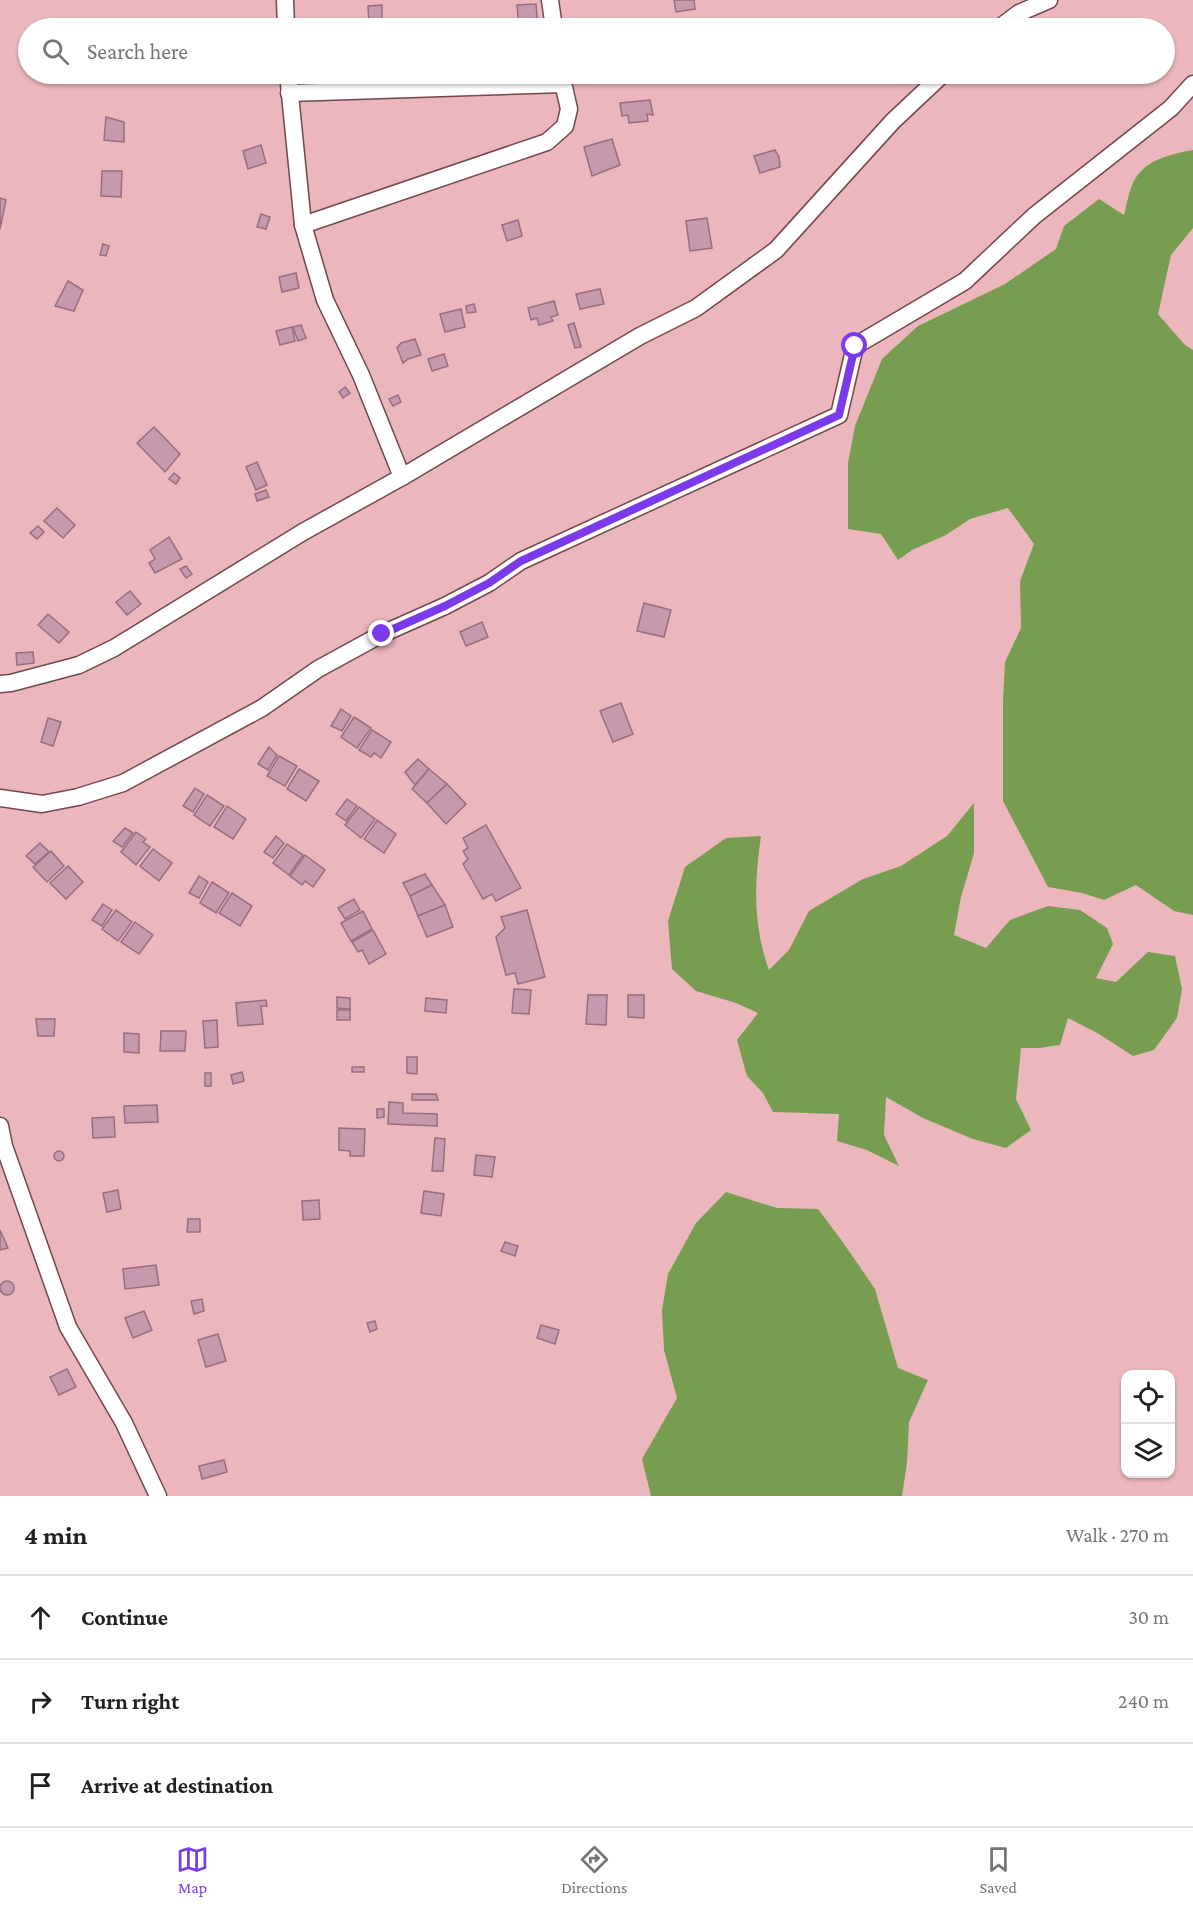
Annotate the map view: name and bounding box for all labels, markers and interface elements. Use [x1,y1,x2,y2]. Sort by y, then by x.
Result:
search box [18,18,1175,84]
icon: search [39,35,72,68]
text: Search here [87,39,188,64]
route start [841,332,867,358]
route end [368,620,394,646]
map controls [1121,1370,1175,1478]
button: locate [1121,1370,1175,1424]
button: layers [1121,1424,1175,1478]
text: 4 min [24,1521,88,1550]
text: Walk · 270 m [1066,1524,1169,1546]
icon: ahead [24,1601,57,1634]
text: Continue [81,1605,168,1630]
text: 30 m [1128,1606,1169,1628]
icon: right [24,1685,57,1718]
text: Turn right [81,1689,179,1714]
text: 240 m [1118,1690,1169,1712]
icon: arrive [24,1769,57,1802]
text: Arrive at destination [81,1773,273,1798]
tab: Map [176,1843,209,1896]
tab: Directions [561,1843,627,1896]
tab: Saved [979,1843,1017,1896]

